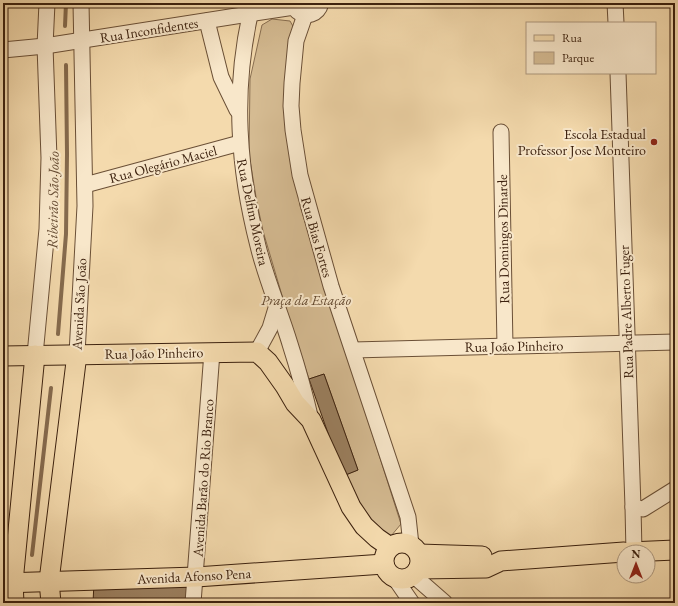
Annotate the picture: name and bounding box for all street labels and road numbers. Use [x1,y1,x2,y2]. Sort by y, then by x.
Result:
street label: Rua Inconfidentes [99,13,200,47]
street label: Rua Olegário Maciel [107,141,219,187]
street label: Rua Delfim Moreira [233,157,273,268]
street label: Rua Domingos Dinarde [493,174,513,304]
street label: Rua Bias Fortes [297,195,337,280]
street label: Rua Padre Alberto Fuger [615,245,637,379]
street label: Avenida São João [68,258,90,351]
street label: Rua João Pinheiro [464,336,564,356]
street label: Rua João Pinheiro [104,343,204,363]
street label: Avenida Barão do Rio Branco [188,398,218,559]
street label: Avenida Afonso Pena [136,564,252,588]

